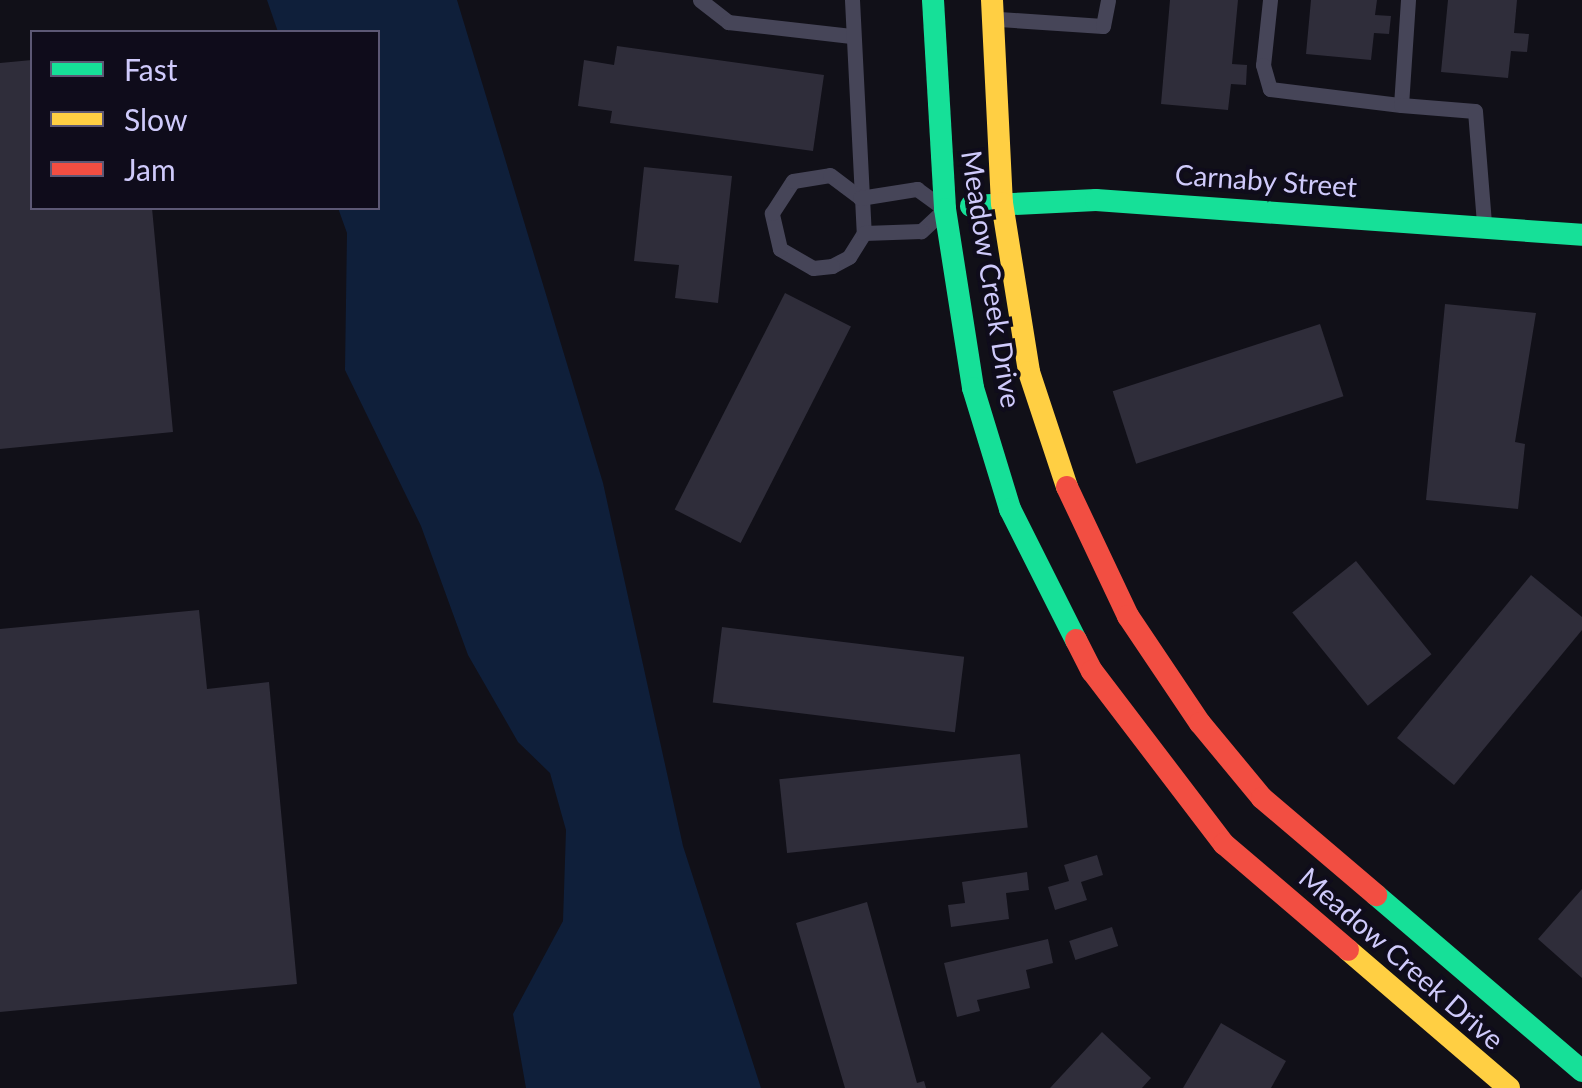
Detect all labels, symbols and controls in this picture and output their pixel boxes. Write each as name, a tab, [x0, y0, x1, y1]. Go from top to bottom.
legend	[30, 30, 380, 210]
text: Fast	[124, 51, 178, 87]
text: Slow	[124, 101, 187, 137]
street label: Meadow Creek Drive	[955, 148, 1029, 410]
text: Jam	[124, 151, 176, 187]
street label: Carnaby Street	[1174, 157, 1358, 203]
street label: Meadow Creek Drive	[1293, 860, 1511, 1056]

